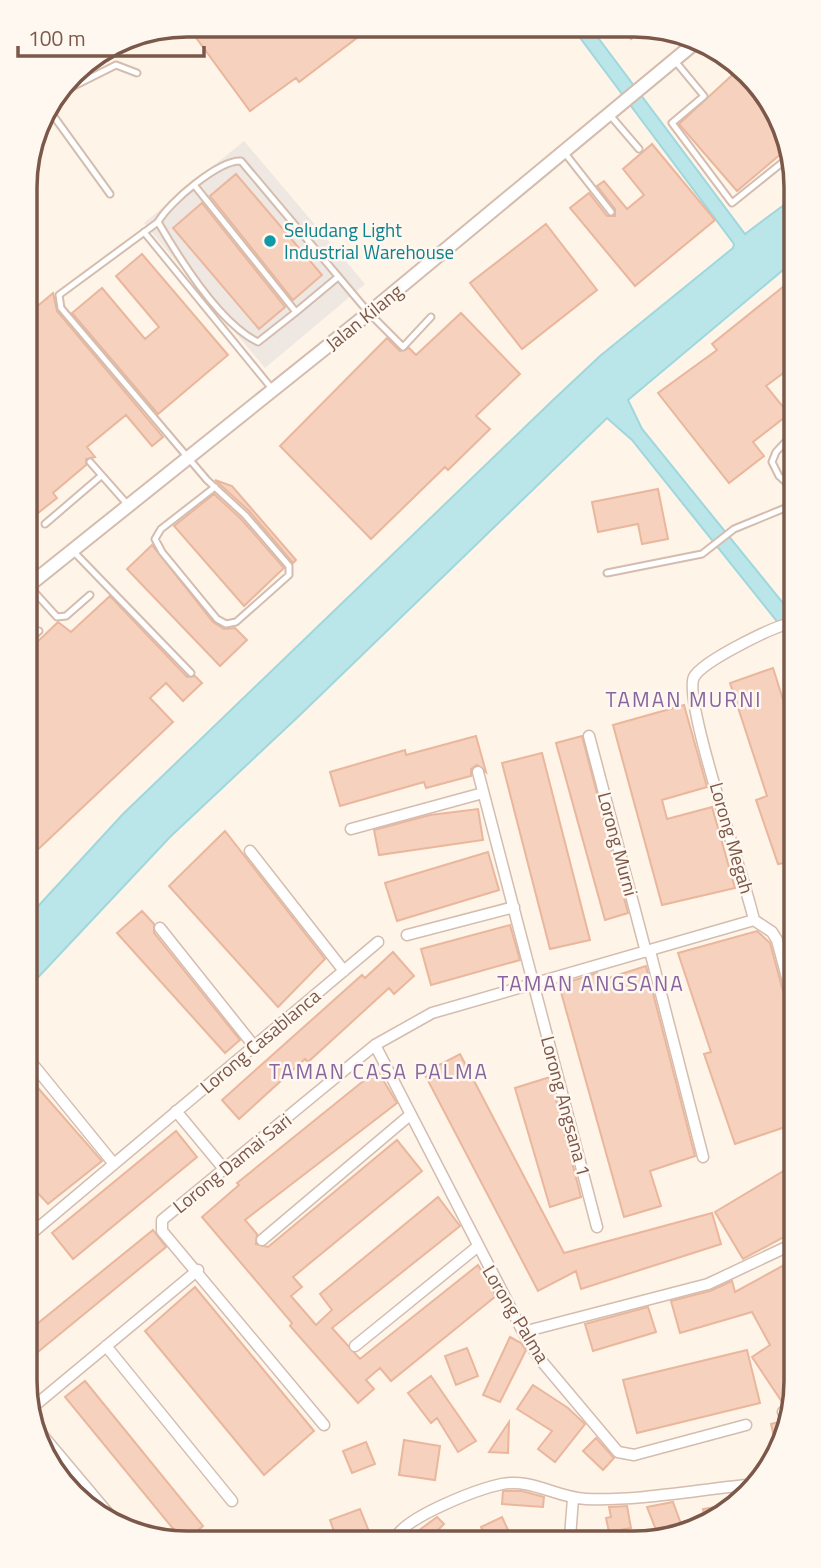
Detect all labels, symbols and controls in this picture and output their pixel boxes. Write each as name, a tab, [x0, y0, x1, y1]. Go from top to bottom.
scale bar	[18, 14, 203, 58]
text: 100 m	[28, 22, 85, 54]
place label: Seludang Light Industrial Warehouse	[284, 215, 454, 266]
marker: Seludang Light Industrial Warehouse	[262, 233, 278, 249]
street label: Jalan Kilang	[319, 276, 409, 357]
district label: TAMAN MURNI	[605, 683, 763, 715]
street label: Lorong Megah	[703, 779, 762, 897]
street label: Lorong Murni	[591, 789, 646, 899]
district label: TAMAN ANGSANA	[497, 967, 685, 999]
street label: Lorong Casablanca	[193, 981, 327, 1100]
street label: Lorong Angsana 1	[534, 1033, 599, 1179]
district label: TAMAN CASA PALMA	[269, 1055, 489, 1087]
street label: Lorong Damai Sari	[166, 1106, 297, 1220]
street label: Lorong Palma	[476, 1259, 557, 1369]

